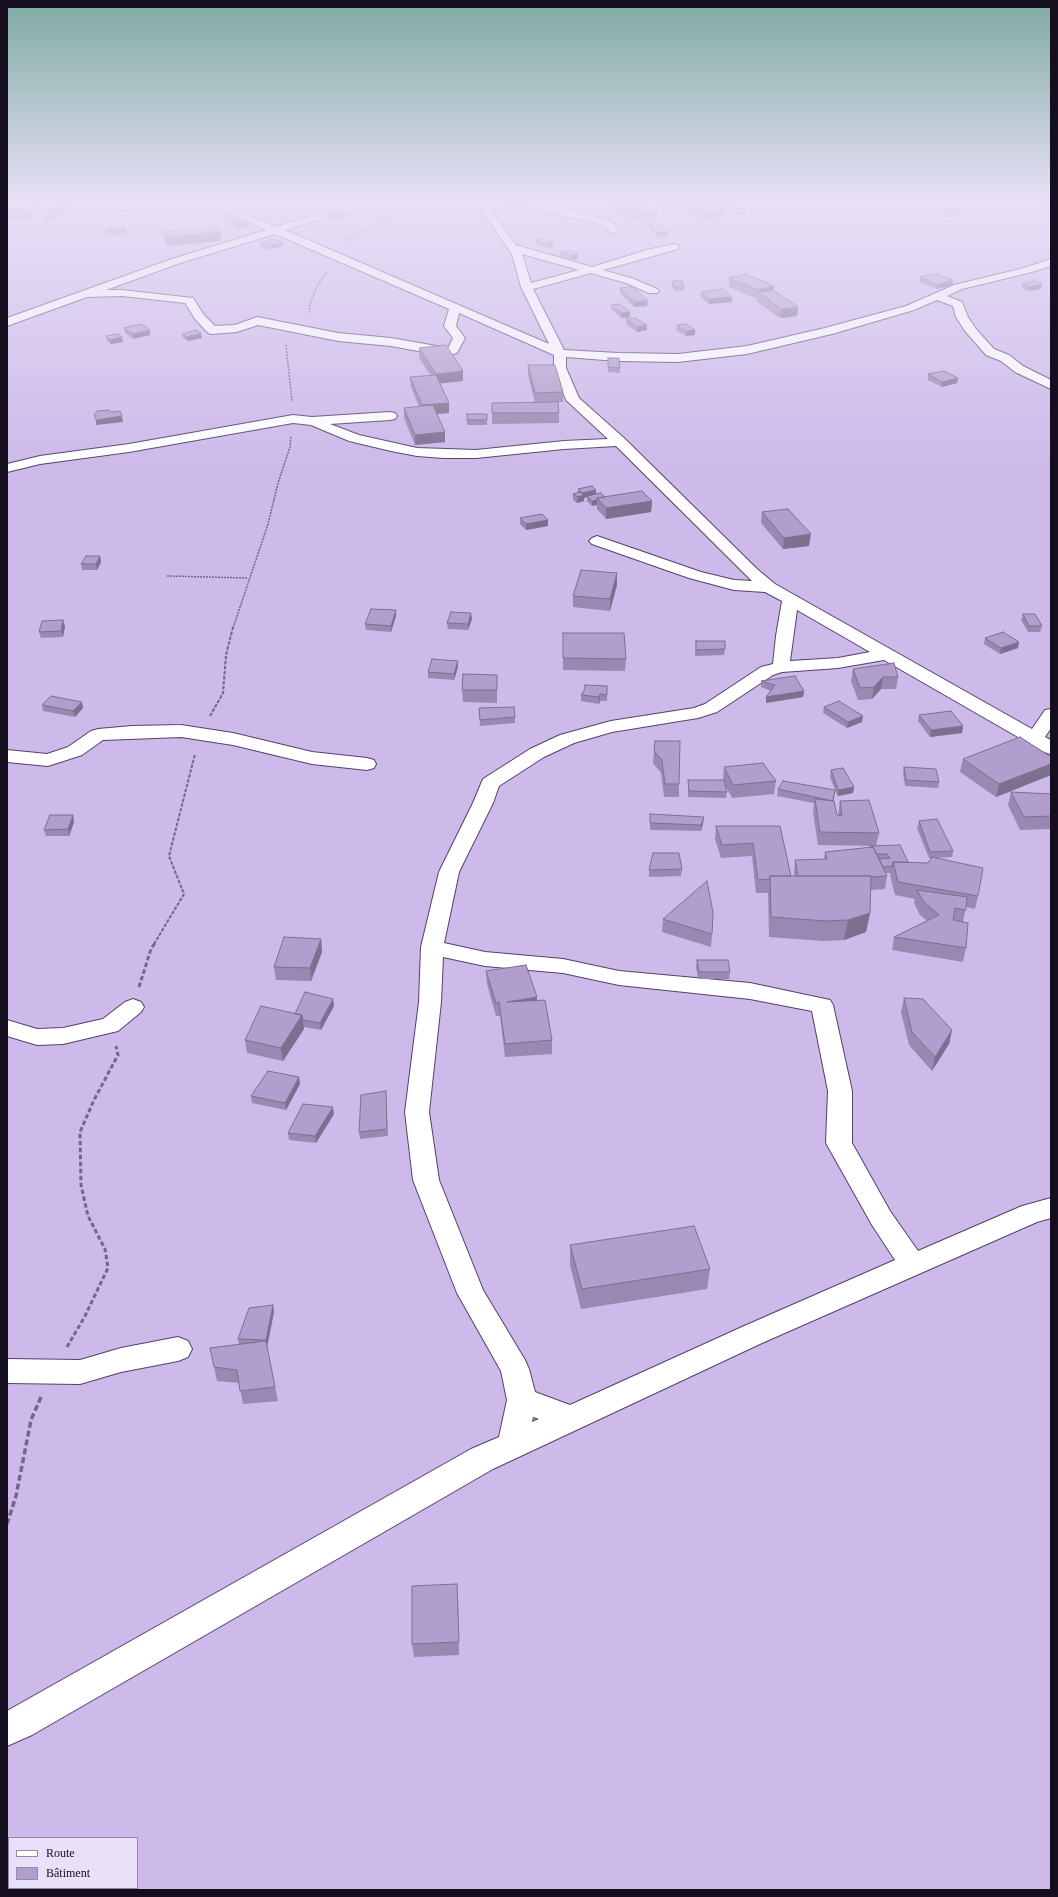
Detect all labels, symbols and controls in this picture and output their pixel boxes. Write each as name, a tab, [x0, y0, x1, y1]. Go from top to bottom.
legend	[8, 1837, 138, 1889]
text: Route	[46, 1846, 75, 1860]
text: Bâtiment	[46, 1866, 90, 1880]

